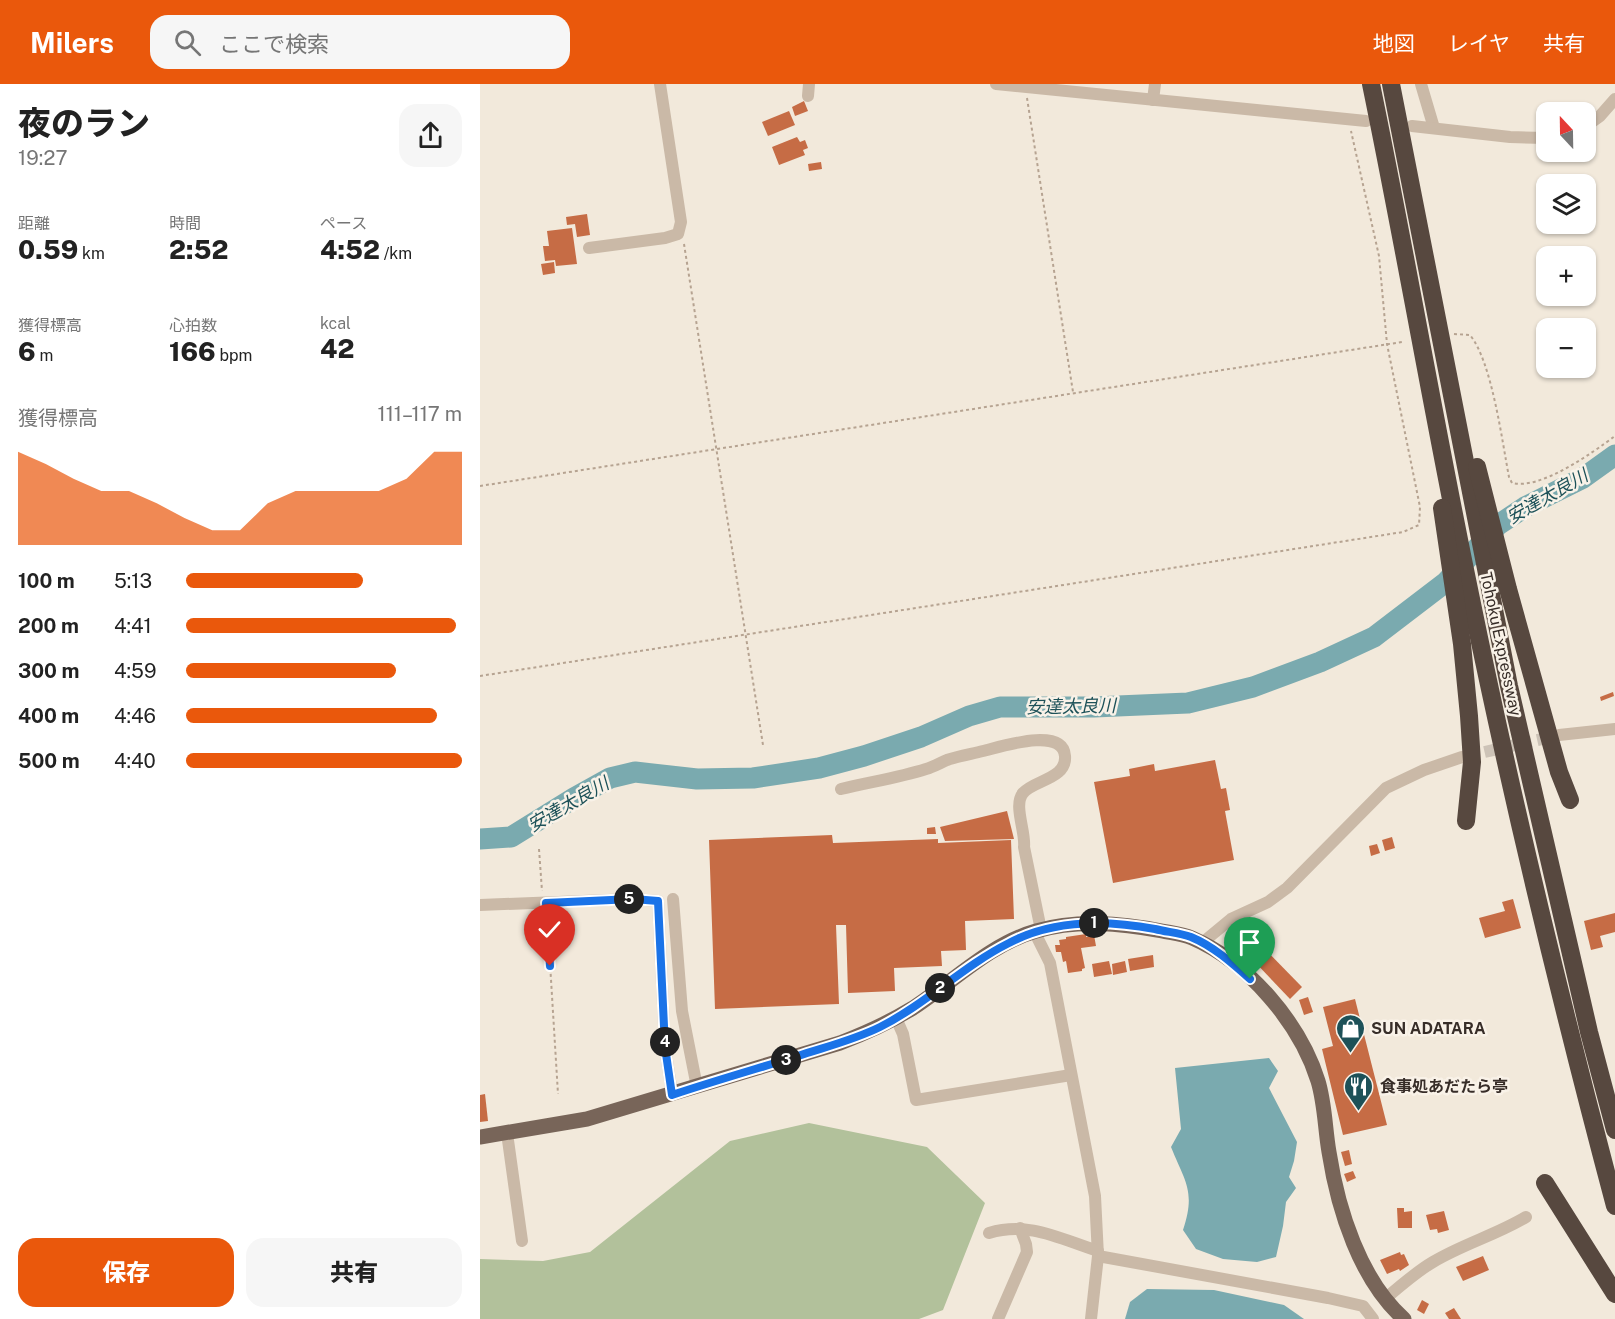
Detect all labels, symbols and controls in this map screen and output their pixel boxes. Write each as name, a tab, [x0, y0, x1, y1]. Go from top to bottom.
search box	[150, 15, 570, 69]
text: Milers	[30, 26, 114, 59]
icon: search	[171, 26, 204, 59]
text: ここで検索	[219, 31, 329, 57]
text: 地図	[1373, 31, 1415, 56]
text: レイヤ	[1448, 31, 1510, 56]
text: 共有	[1543, 31, 1585, 56]
north arrow	[1536, 102, 1596, 162]
map controls	[1536, 102, 1596, 378]
text: 夜のラン	[18, 104, 150, 142]
button: share	[399, 104, 462, 167]
text: 19:27	[18, 146, 67, 170]
button: layers	[1536, 174, 1596, 234]
text: 距離	[18, 214, 50, 233]
text: 時間	[169, 214, 201, 233]
text: ペース	[320, 214, 367, 233]
text: 0.59	[18, 234, 78, 265]
text: 2:52	[169, 234, 228, 265]
text: 4:52	[320, 234, 380, 265]
text: km	[78, 244, 105, 263]
text: /km	[380, 244, 412, 263]
button: +	[1536, 246, 1596, 306]
text: kcal	[320, 314, 351, 333]
text: 獲得標高	[18, 316, 82, 335]
text: 心拍数	[169, 316, 217, 335]
button: −	[1536, 318, 1596, 378]
text: 42	[320, 333, 354, 364]
text: 6	[18, 336, 36, 367]
text: 166	[169, 336, 216, 367]
text: m	[36, 346, 53, 365]
text: bpm	[216, 346, 252, 365]
text: 111–117 m	[378, 402, 462, 426]
text: 獲得標高	[18, 406, 98, 430]
water label: 安達太良川	[1503, 463, 1593, 528]
text: 100 m	[18, 569, 75, 593]
text: 5:13	[114, 569, 152, 593]
street label: Tohoku Expressway	[1476, 570, 1526, 718]
text: 200 m	[18, 614, 79, 638]
text: 4:41	[114, 614, 152, 638]
text: 300 m	[18, 659, 79, 683]
text: 4:59	[114, 659, 156, 683]
water label: 安達太良川	[1026, 695, 1118, 717]
text: 400 m	[18, 704, 79, 728]
text: 4:46	[114, 704, 156, 728]
text: 500 m	[18, 749, 80, 773]
text: 4:40	[114, 749, 156, 773]
water label: 安達太良川	[524, 771, 614, 836]
pin: 5	[614, 884, 644, 914]
text: 5	[624, 889, 634, 908]
pin	[524, 904, 575, 966]
pin: 1	[1079, 908, 1109, 938]
icon: check	[533, 913, 566, 946]
text: 1	[1091, 913, 1097, 932]
pin	[1224, 917, 1275, 979]
icon: arrive	[1233, 926, 1266, 959]
pin: 2	[925, 973, 955, 1003]
text: 2	[935, 978, 945, 997]
shop icon: SUN ADATARA	[1334, 1012, 1366, 1054]
place label: SUN ADATARA	[1371, 1019, 1486, 1038]
pin: 4	[650, 1027, 680, 1057]
text: 4	[660, 1032, 670, 1051]
pin: 3	[771, 1045, 801, 1075]
text: 3	[781, 1050, 791, 1069]
restaurant icon: 食事処あだたら亭	[1343, 1070, 1375, 1112]
place label: 食事処あだたら亭	[1380, 1077, 1508, 1096]
button: 保存	[18, 1238, 234, 1307]
button: 共有	[246, 1238, 462, 1307]

